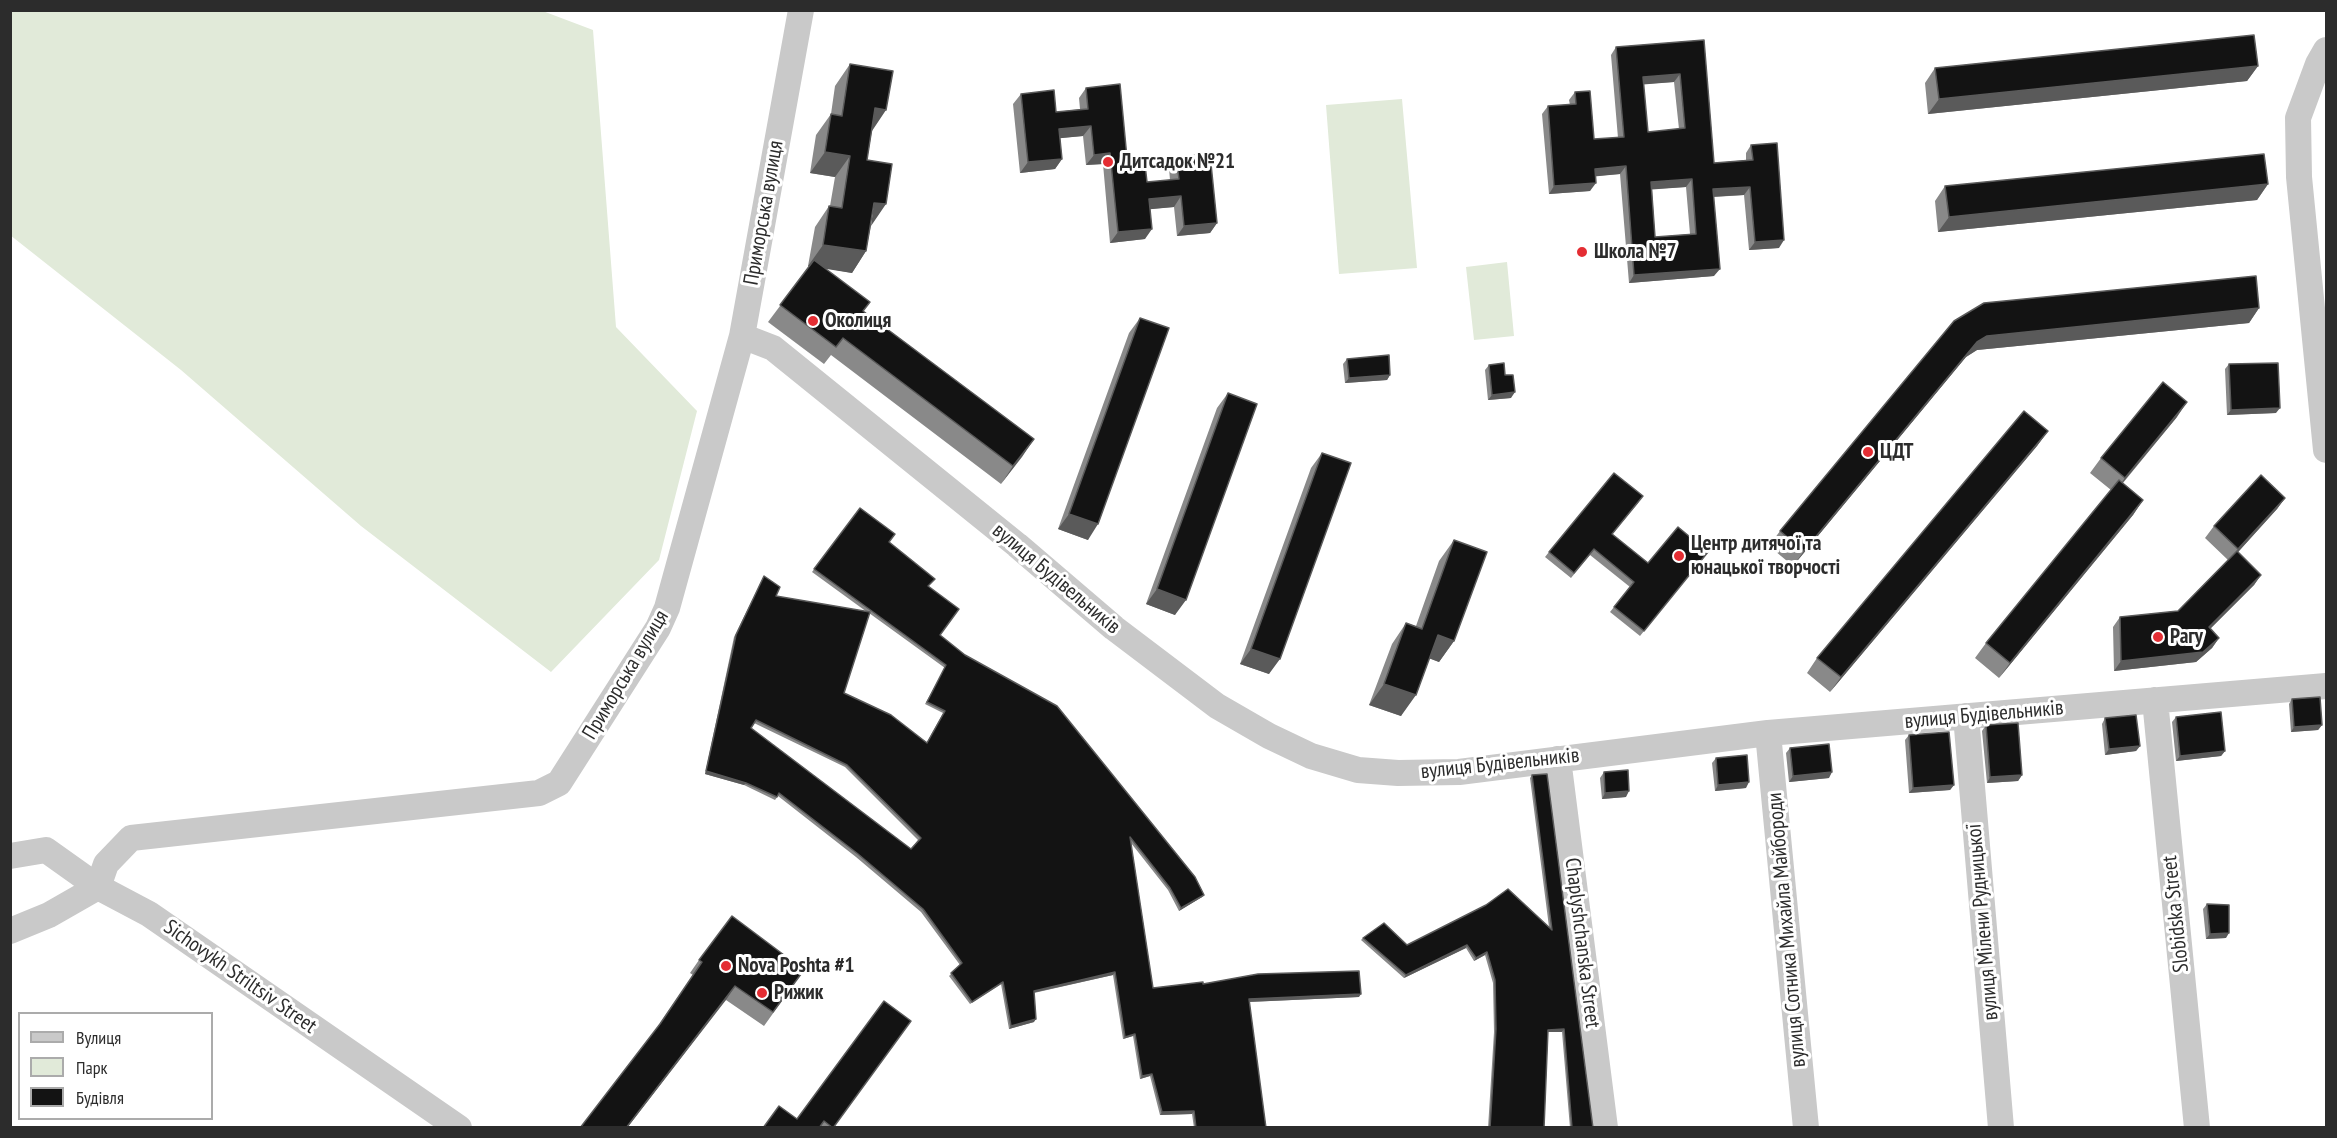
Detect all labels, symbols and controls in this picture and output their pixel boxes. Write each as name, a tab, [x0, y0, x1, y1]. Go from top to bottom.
street label: Приморська вулиця	[739, 139, 789, 287]
place label: Дитсадок №21	[1120, 149, 1235, 175]
marker: Дитсадок №21	[1101, 155, 1115, 169]
place label: Школа №7	[1594, 239, 1677, 265]
marker: Школа №7	[1575, 245, 1589, 259]
place label: Околиця	[825, 308, 891, 334]
marker: Околиця	[806, 314, 820, 328]
place label: ЦДТ	[1880, 439, 1914, 465]
marker: ЦДТ	[1861, 445, 1875, 459]
street label: вулиця Будівельників	[987, 518, 1125, 640]
place label: Центр дитячої та юнацької творчості	[1691, 531, 1840, 581]
marker: Центр дитячої та юнацької творчості	[1672, 549, 1686, 563]
street label: Приморська вулиця	[578, 606, 674, 744]
place label: Рагу	[2170, 624, 2203, 650]
marker: Рагу	[2151, 630, 2165, 644]
street label: вулиця Будівельників	[1904, 696, 2064, 734]
street label: вулиця Будівельників	[1420, 743, 1580, 785]
street label: вулиця Сотника Михайла Майбороди	[1762, 792, 1812, 1068]
street label: вулиця Мілени Рудницької	[1962, 823, 2004, 1021]
street label: Slobidska Street	[2157, 854, 2195, 974]
street label: Chaplyshchanska Street	[1559, 856, 1605, 1030]
street label: Sichovykh Striltsiv Street	[159, 915, 321, 1039]
place label: Nova Poshta #1	[738, 953, 855, 979]
marker: Nova Poshta #1	[719, 959, 733, 973]
place label: Рижик	[774, 980, 823, 1006]
marker: Рижик	[755, 986, 769, 1000]
legend	[18, 1012, 213, 1120]
text: Вулиця	[76, 1026, 121, 1049]
text: Парк	[76, 1056, 107, 1079]
text: Будівля	[76, 1086, 124, 1109]

